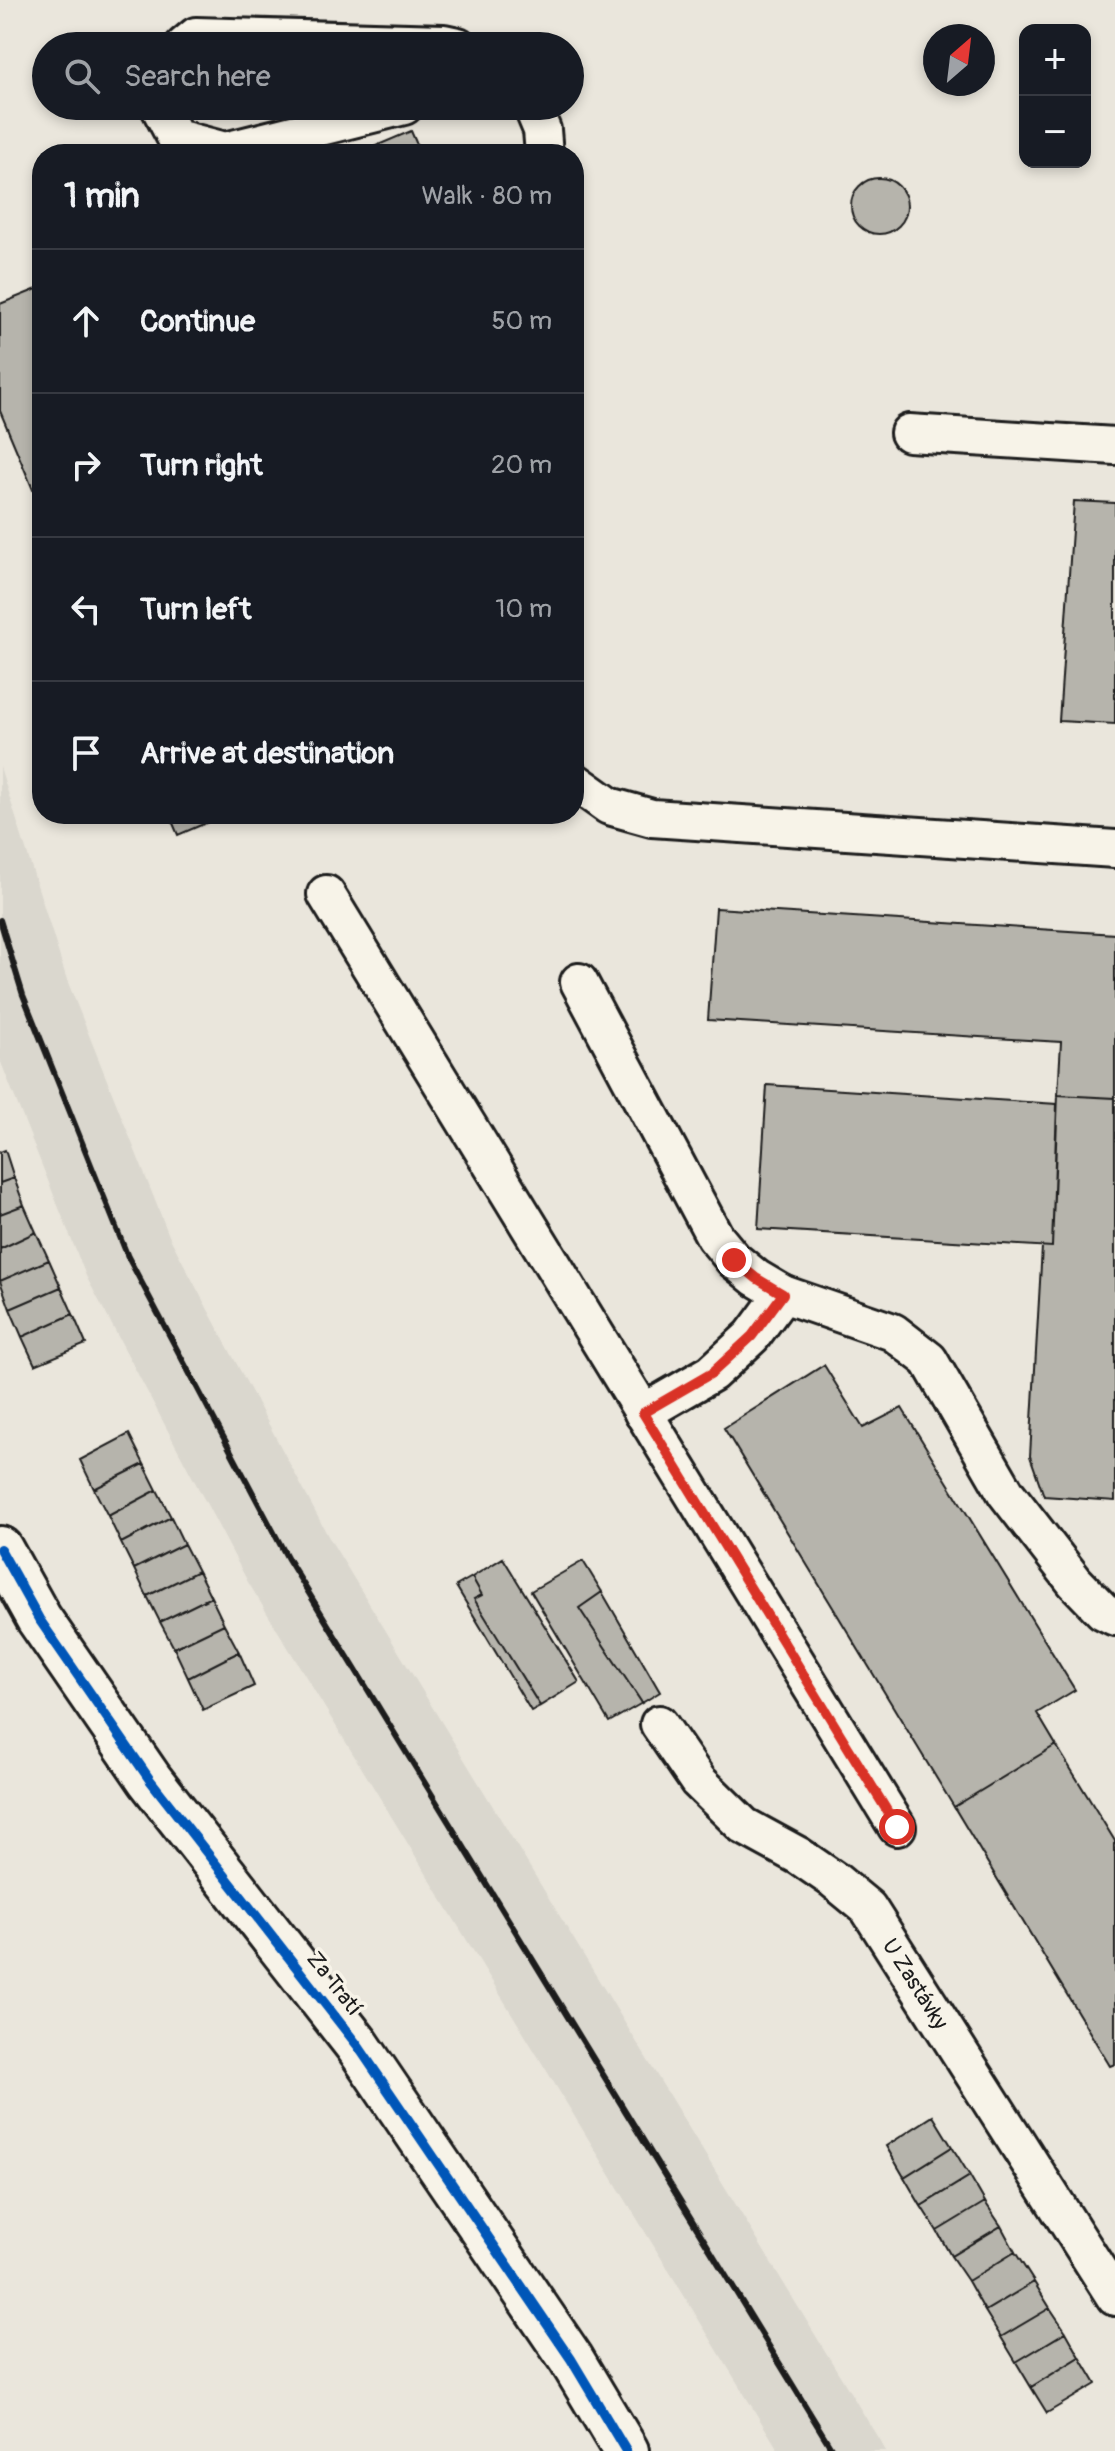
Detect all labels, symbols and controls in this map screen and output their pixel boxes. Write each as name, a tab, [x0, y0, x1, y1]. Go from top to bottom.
north arrow	[923, 24, 995, 96]
map controls	[1019, 24, 1091, 168]
button: +	[1019, 24, 1091, 96]
search box	[32, 32, 584, 120]
icon: search	[60, 54, 104, 98]
text: Search here	[124, 58, 271, 95]
button: −	[1019, 96, 1091, 168]
text: 1 min	[64, 175, 140, 218]
text: Walk · 80 m	[421, 180, 552, 212]
icon: ahead	[64, 299, 108, 343]
text: Continue	[140, 303, 255, 340]
text: 50 m	[491, 305, 552, 337]
icon: right	[64, 443, 108, 487]
text: Turn right	[140, 447, 263, 484]
text: 20 m	[491, 449, 552, 481]
icon: left	[64, 587, 108, 631]
text: Turn left	[140, 591, 251, 628]
text: 10 m	[495, 593, 552, 625]
icon: arrive	[64, 731, 108, 775]
text: Arrive at destination	[140, 735, 394, 772]
route end	[716, 1242, 752, 1278]
route start	[879, 1809, 915, 1845]
street label: U Zastávky	[876, 1933, 954, 2035]
street label: Za Tratí	[300, 1946, 368, 2021]

